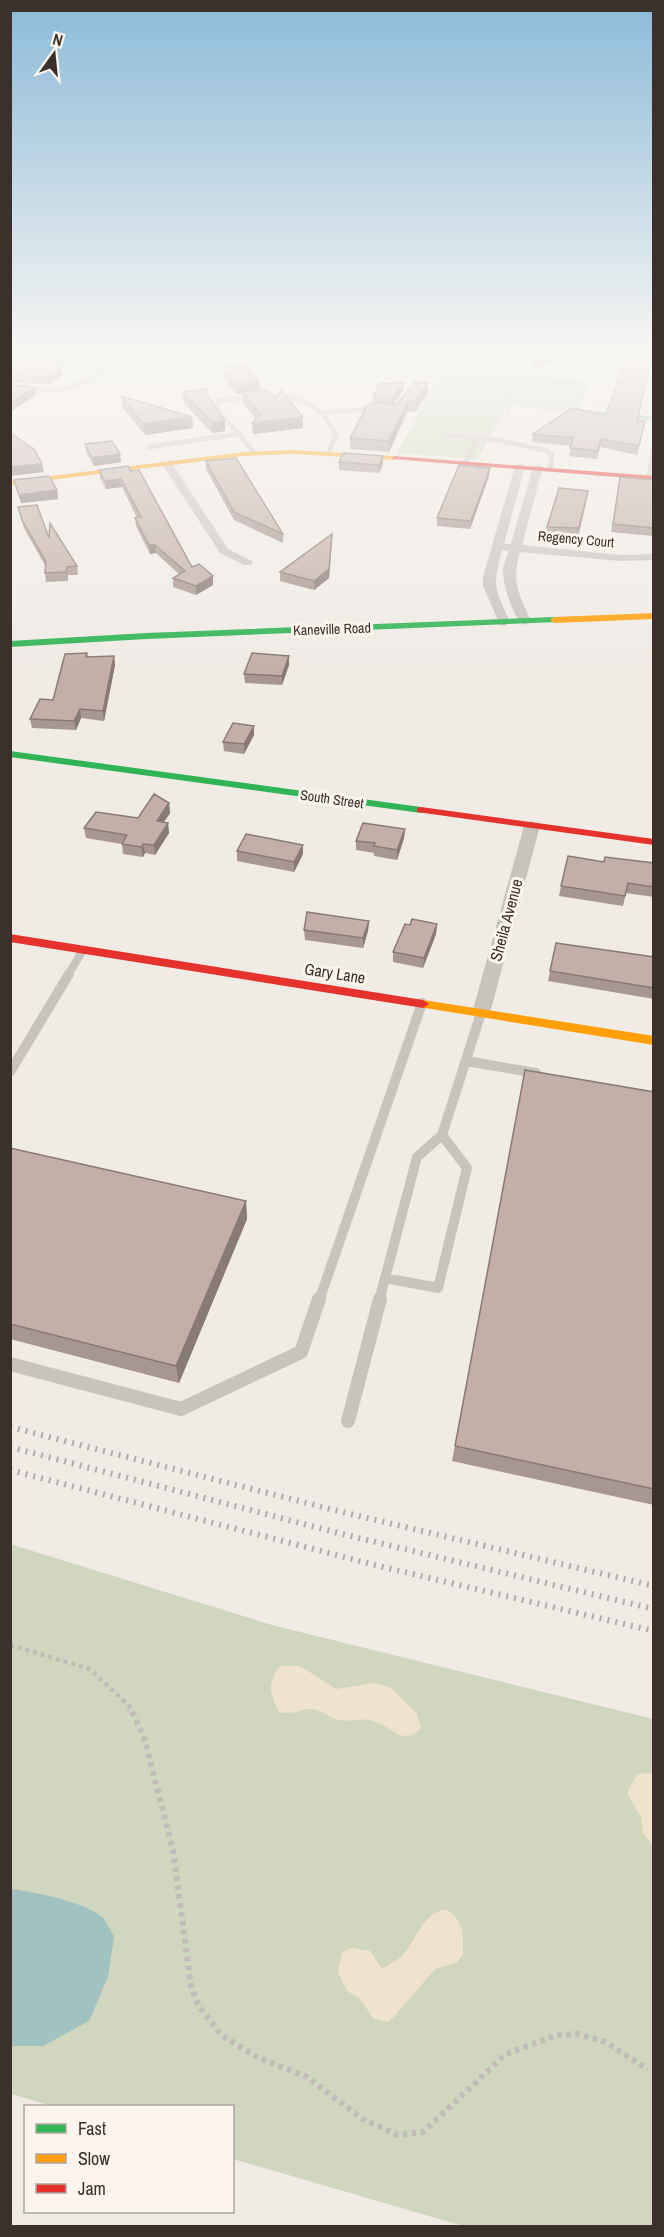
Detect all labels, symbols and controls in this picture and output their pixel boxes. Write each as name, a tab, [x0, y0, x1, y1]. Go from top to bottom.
north arrow	[24, 24, 84, 84]
text: N	[50, 28, 65, 51]
street label: Regency Court	[537, 527, 615, 551]
street label: Kaneville Road	[293, 619, 371, 639]
street label: South Street	[299, 786, 365, 812]
street label: Sheila Avenue	[484, 876, 528, 964]
street label: Gary Lane	[303, 957, 367, 989]
legend	[24, 2105, 234, 2213]
text: Fast	[78, 2116, 106, 2141]
text: Slow	[78, 2146, 110, 2171]
text: Jam	[78, 2176, 106, 2201]

